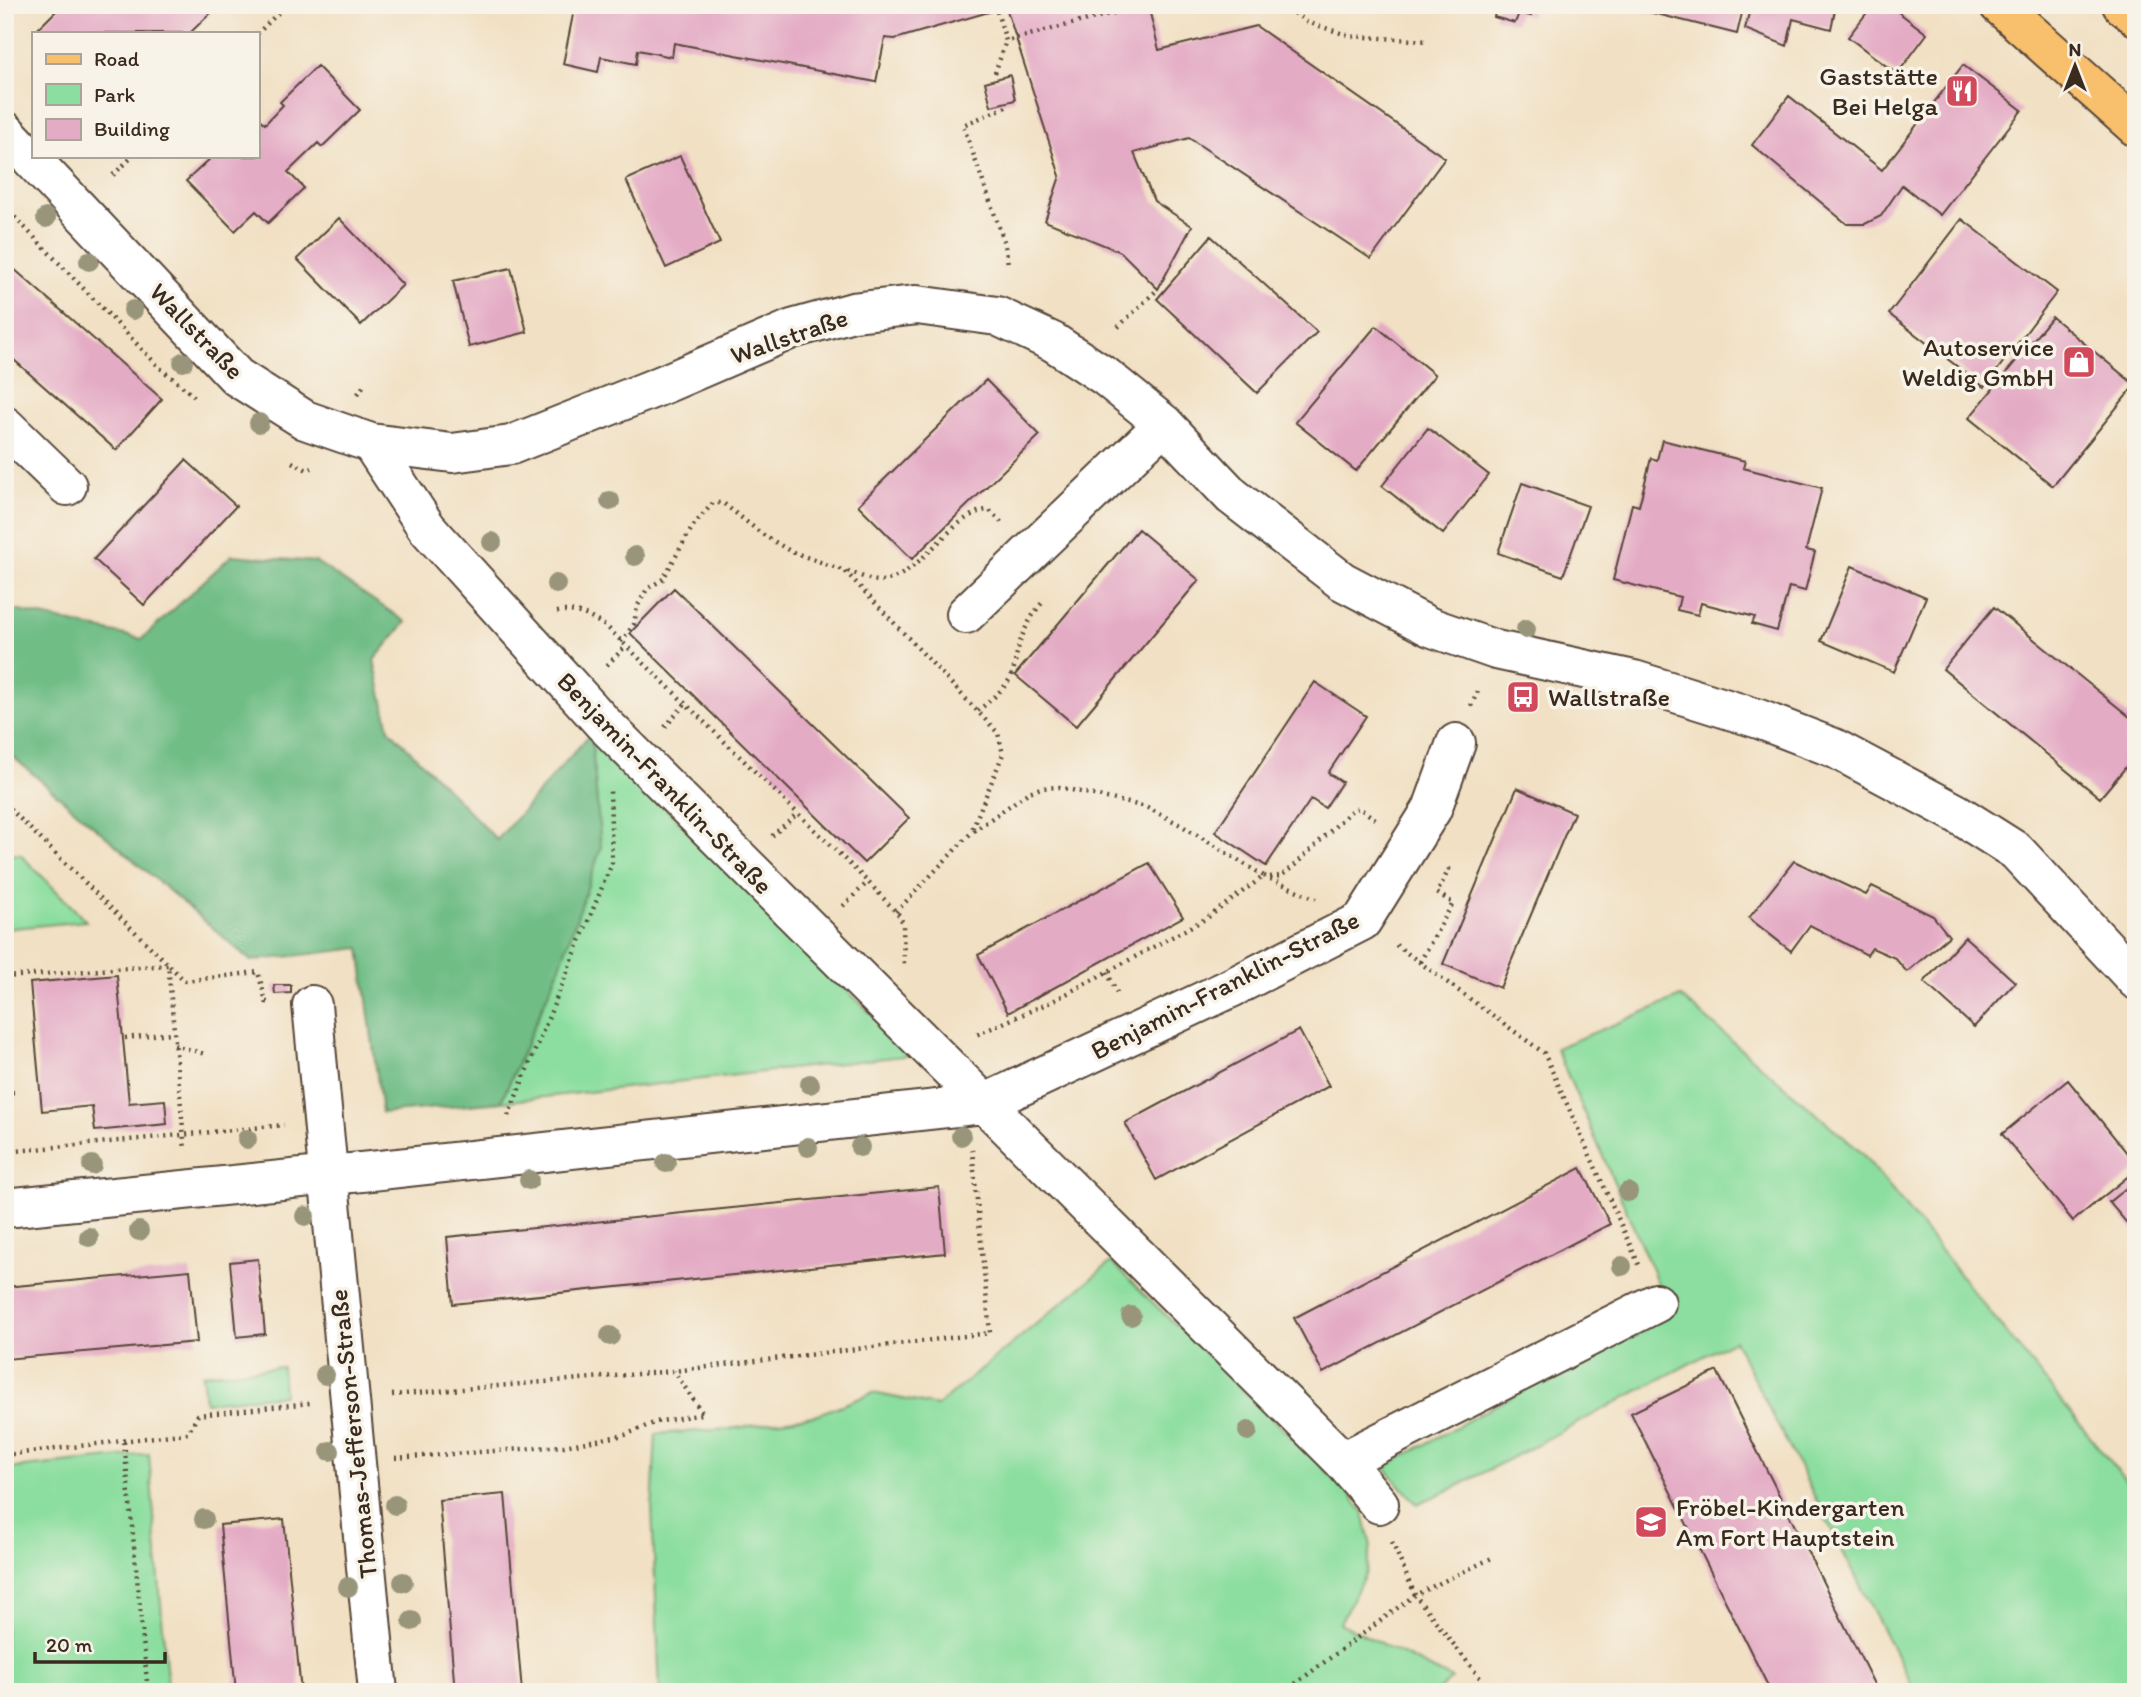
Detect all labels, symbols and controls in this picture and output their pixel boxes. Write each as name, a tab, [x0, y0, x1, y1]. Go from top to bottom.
legend	[32, 32, 259, 158]
north arrow	[2039, 32, 2110, 102]
text: N	[2069, 38, 2081, 61]
text: Road	[94, 46, 140, 71]
place label: Gaststätte Bei Helga	[1819, 60, 1938, 122]
restaurant icon: Gaststätte Bei Helga	[1943, 72, 1981, 110]
text: Park	[94, 82, 136, 107]
text: Building	[94, 116, 170, 141]
street label: Wallstraße	[143, 276, 251, 386]
street label: Wallstraße	[726, 301, 852, 371]
place label: Autoservice Weldig GmbH	[1902, 331, 2054, 393]
shop icon: Autoservice Weldig GmbH	[2060, 343, 2098, 381]
street label: Benjamin-Franklin-Straße	[550, 665, 780, 901]
bus stop icon: Wallstraße	[1504, 678, 1542, 716]
place label: Wallstraße	[1548, 681, 1670, 713]
street label: Benjamin-Franklin-Straße	[1086, 903, 1364, 1067]
street label: Thomas-Jefferson-Straße	[322, 1288, 384, 1580]
place label: Fröbel-Kindergarten Am Fort Hauptstein	[1676, 1491, 1905, 1553]
school or university icon: Fröbel-Kindergarten Am Fort Hauptstein	[1632, 1503, 1670, 1541]
scale bar	[35, 1620, 164, 1664]
text: 20 m	[46, 1632, 93, 1657]

